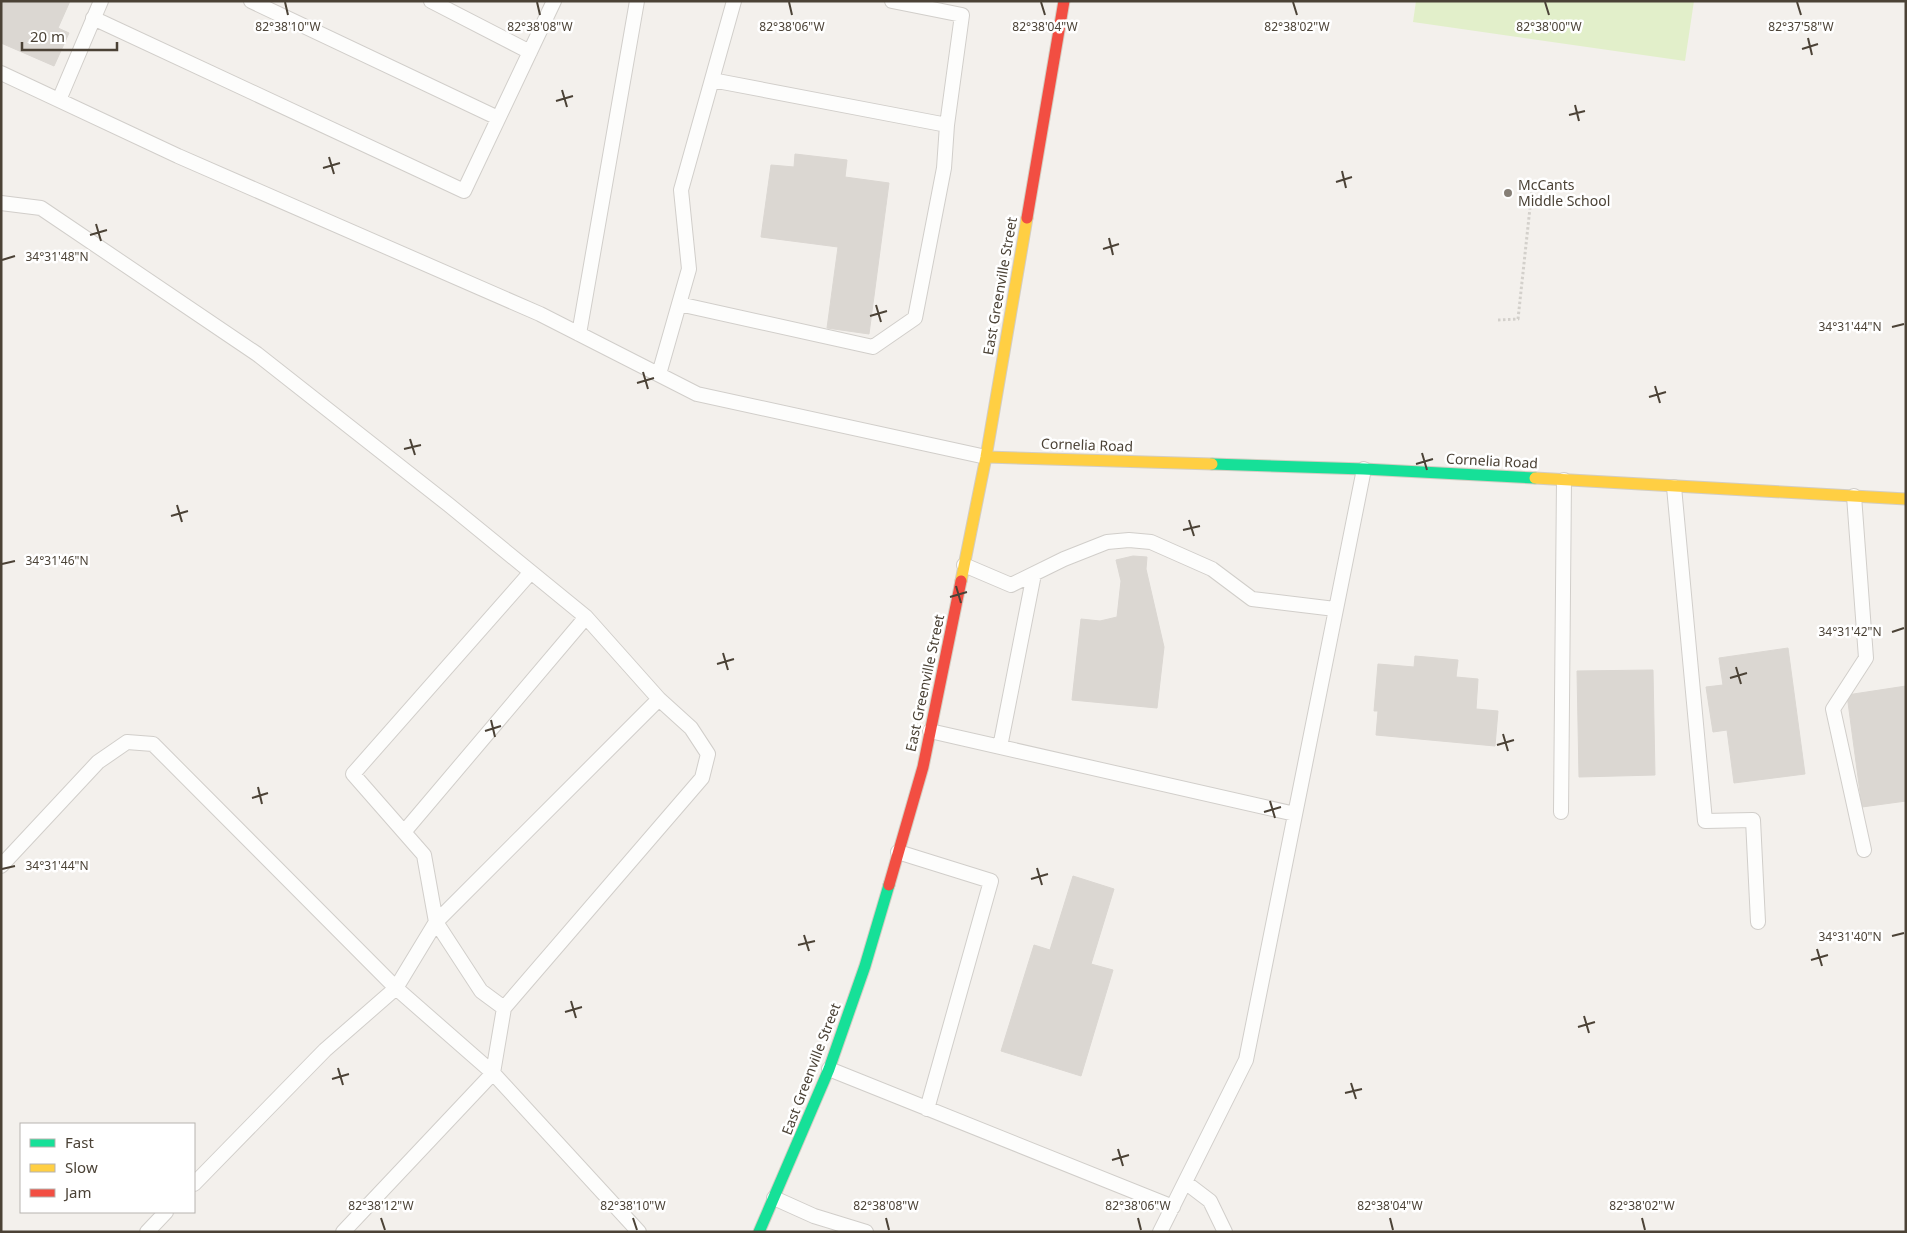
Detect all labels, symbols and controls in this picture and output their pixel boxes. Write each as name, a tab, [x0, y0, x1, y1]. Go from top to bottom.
text: 82°38'10"W	[255, 18, 321, 35]
text: 82°38'08"W	[507, 18, 573, 35]
text: 82°38'06"W	[759, 18, 825, 35]
text: 82°38'04"W	[1012, 18, 1078, 35]
text: 82°38'02"W	[1264, 18, 1330, 35]
text: 82°38'00"W	[1516, 18, 1582, 35]
text: 82°37'58"W	[1768, 18, 1834, 35]
scale bar	[22, 20, 118, 52]
text: 20 m	[30, 26, 65, 46]
place label: McCants Middle School	[1518, 175, 1610, 210]
marker: McCants Middle School	[1502, 187, 1514, 199]
street label: East Greenville Street	[978, 215, 1021, 356]
text: 34°31'48"N	[25, 248, 89, 265]
text: 34°31'44"N	[1818, 318, 1882, 335]
street label: Cornelia Road	[1041, 433, 1133, 456]
street label: Cornelia Road	[1446, 449, 1538, 472]
text: 34°31'46"N	[25, 552, 89, 569]
street label: East Greenville Street	[901, 613, 948, 753]
text: 34°31'42"N	[1818, 623, 1882, 640]
text: 34°31'44"N	[25, 857, 89, 874]
text: 34°31'40"N	[1818, 928, 1882, 945]
street label: East Greenville Street	[777, 1000, 844, 1137]
legend	[20, 1123, 195, 1213]
text: Fast	[65, 1132, 94, 1152]
text: Slow	[65, 1157, 98, 1177]
text: Jam	[63, 1182, 92, 1202]
text: 82°38'12"W	[348, 1197, 414, 1214]
text: 82°38'10"W	[600, 1197, 666, 1214]
text: 82°38'08"W	[853, 1197, 919, 1214]
text: 82°38'06"W	[1105, 1197, 1171, 1214]
text: 82°38'04"W	[1357, 1197, 1423, 1214]
text: 82°38'02"W	[1609, 1197, 1675, 1214]

